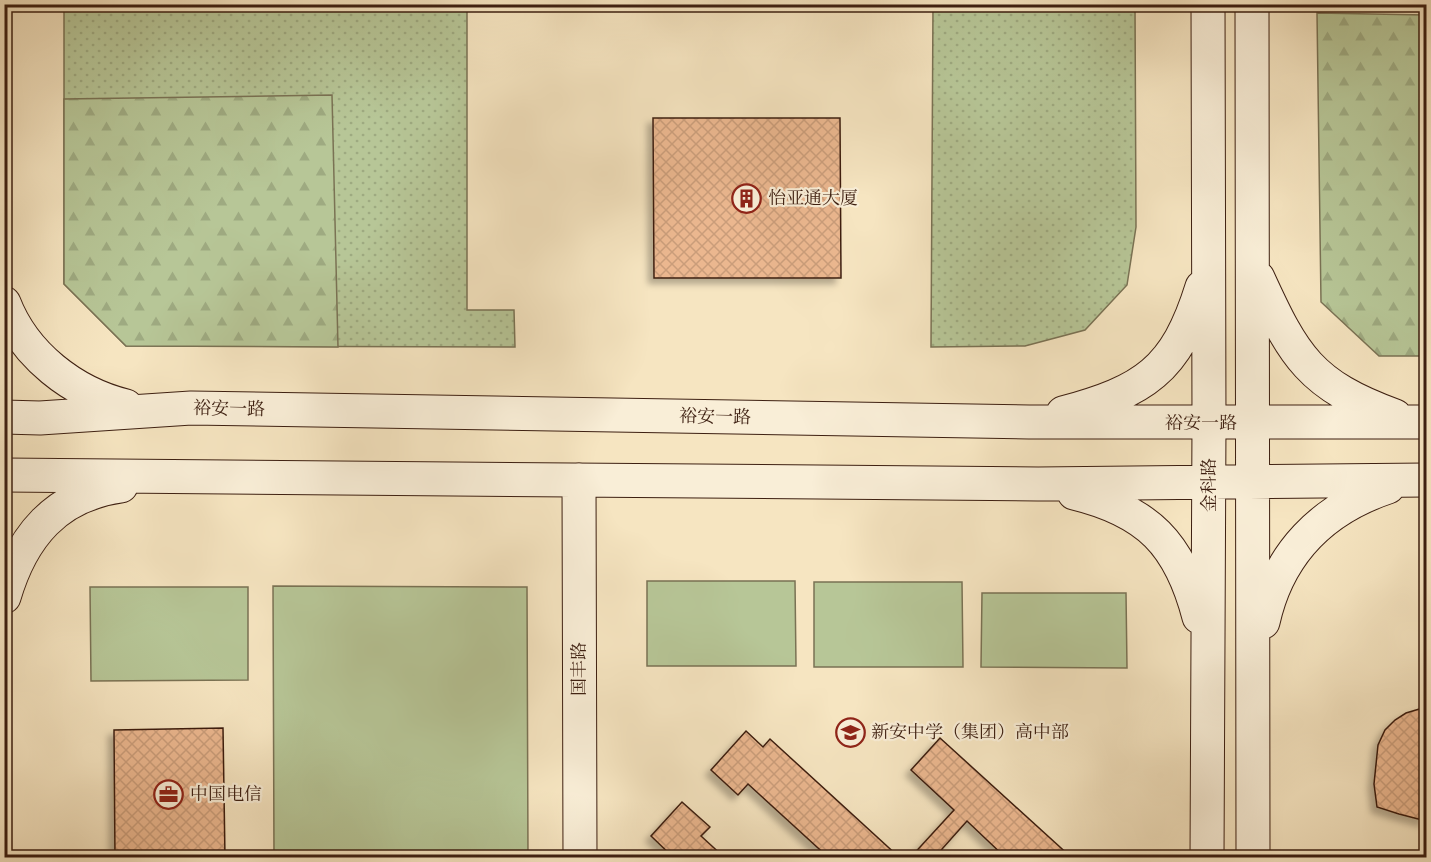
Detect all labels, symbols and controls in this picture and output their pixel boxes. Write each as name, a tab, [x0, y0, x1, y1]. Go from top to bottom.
building icon: 怡亚通大厦	[731, 182, 763, 214]
place label: 怡亚通大厦	[768, 186, 858, 211]
street label: 裕安一路	[193, 396, 265, 422]
street label: 裕安一路	[679, 404, 751, 430]
street label: 裕安一路	[1165, 411, 1237, 436]
street label: 金科路	[1197, 458, 1222, 512]
street label: 国丰路	[567, 642, 592, 696]
school or university icon: 新安中学（集团）高中部	[834, 716, 866, 748]
place label: 新安中学（集团）高中部	[871, 720, 1069, 745]
office icon: 中国电信	[153, 778, 185, 810]
place label: 中国电信	[190, 782, 262, 807]

